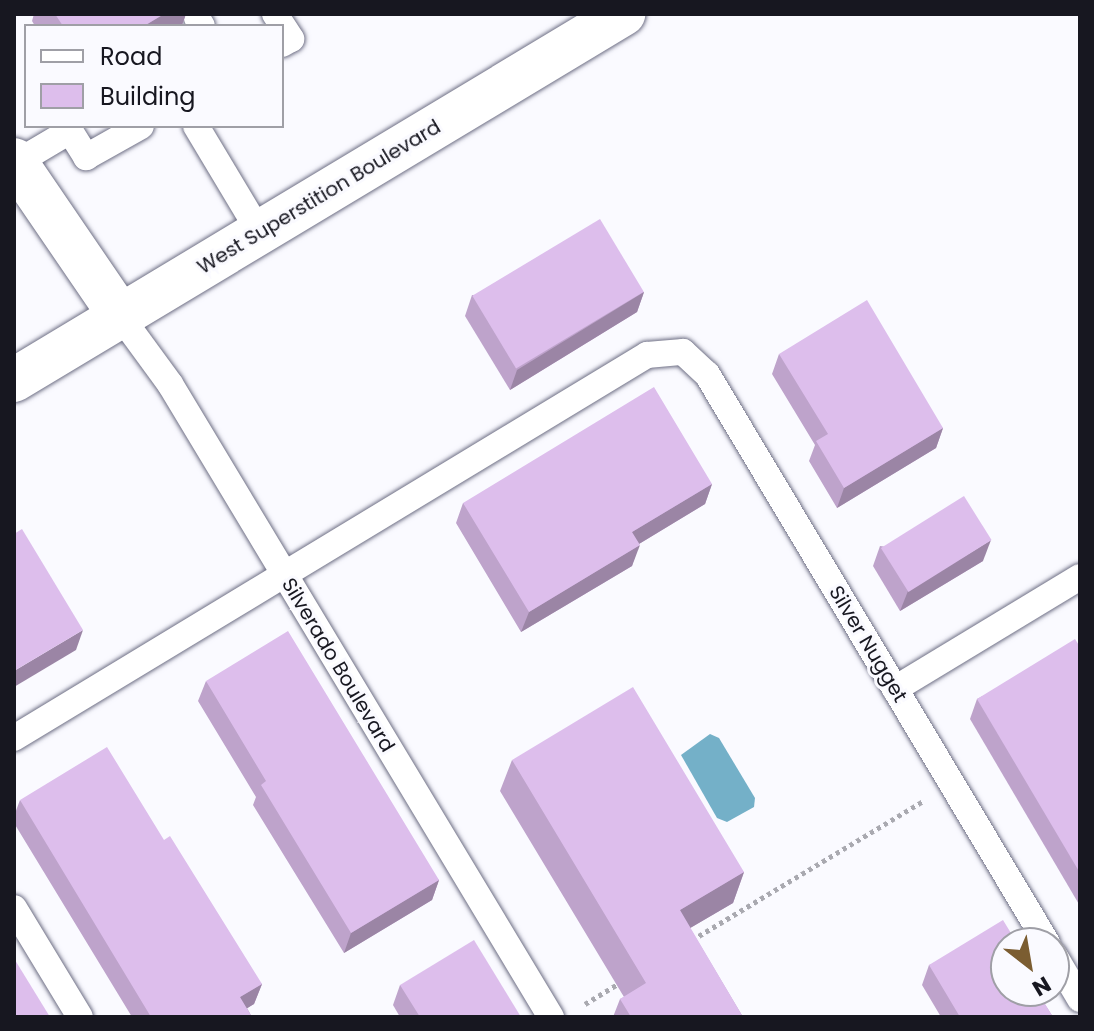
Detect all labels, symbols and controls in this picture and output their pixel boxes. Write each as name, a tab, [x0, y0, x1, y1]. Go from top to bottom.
legend	[24, 24, 284, 128]
text: Road	[100, 40, 162, 73]
text: Building	[100, 80, 196, 113]
street label: West Superstition Boulevard	[193, 115, 445, 279]
street label: Silverado Boulevard	[277, 574, 399, 756]
street label: Silver Nugget	[824, 581, 912, 707]
north arrow	[990, 927, 1070, 1007]
text: N	[1027, 969, 1057, 1004]

